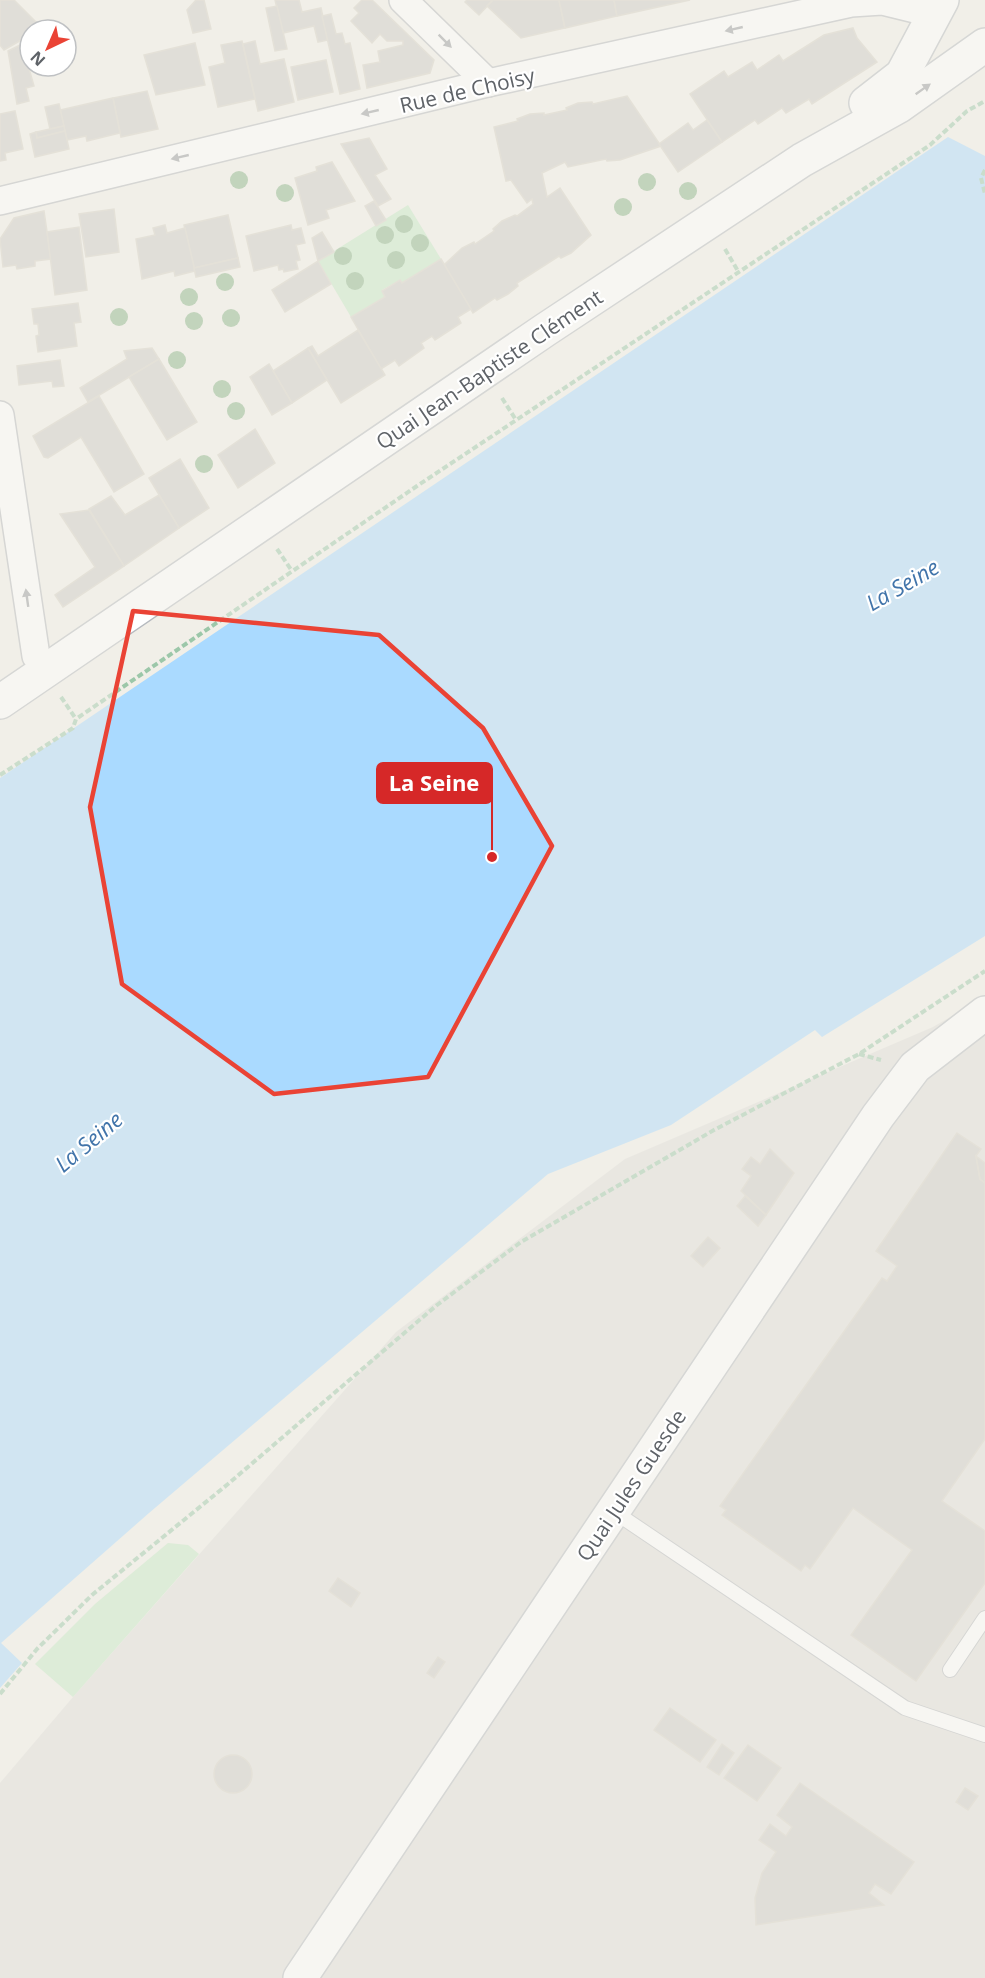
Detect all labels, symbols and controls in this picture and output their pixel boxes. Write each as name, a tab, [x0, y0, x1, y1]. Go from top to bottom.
north arrow	[18, 18, 78, 78]
one-way arrow	[724, 25, 743, 34]
one-way arrow	[437, 34, 452, 48]
text: N	[25, 46, 50, 71]
street label: Rue de Choisy	[397, 61, 538, 119]
one-way arrow	[915, 84, 931, 95]
one-way arrow	[360, 108, 379, 117]
one-way arrow	[171, 153, 189, 163]
street label: Quai Jean-Baptiste Clément	[370, 282, 608, 456]
water label: La Seine	[860, 551, 944, 617]
one-way arrow	[22, 589, 31, 608]
callout: La Seine	[377, 763, 492, 803]
text: La Seine	[389, 767, 479, 797]
water label: La Seine	[48, 1104, 128, 1178]
street label: Quai Jules Guesde	[570, 1404, 692, 1566]

